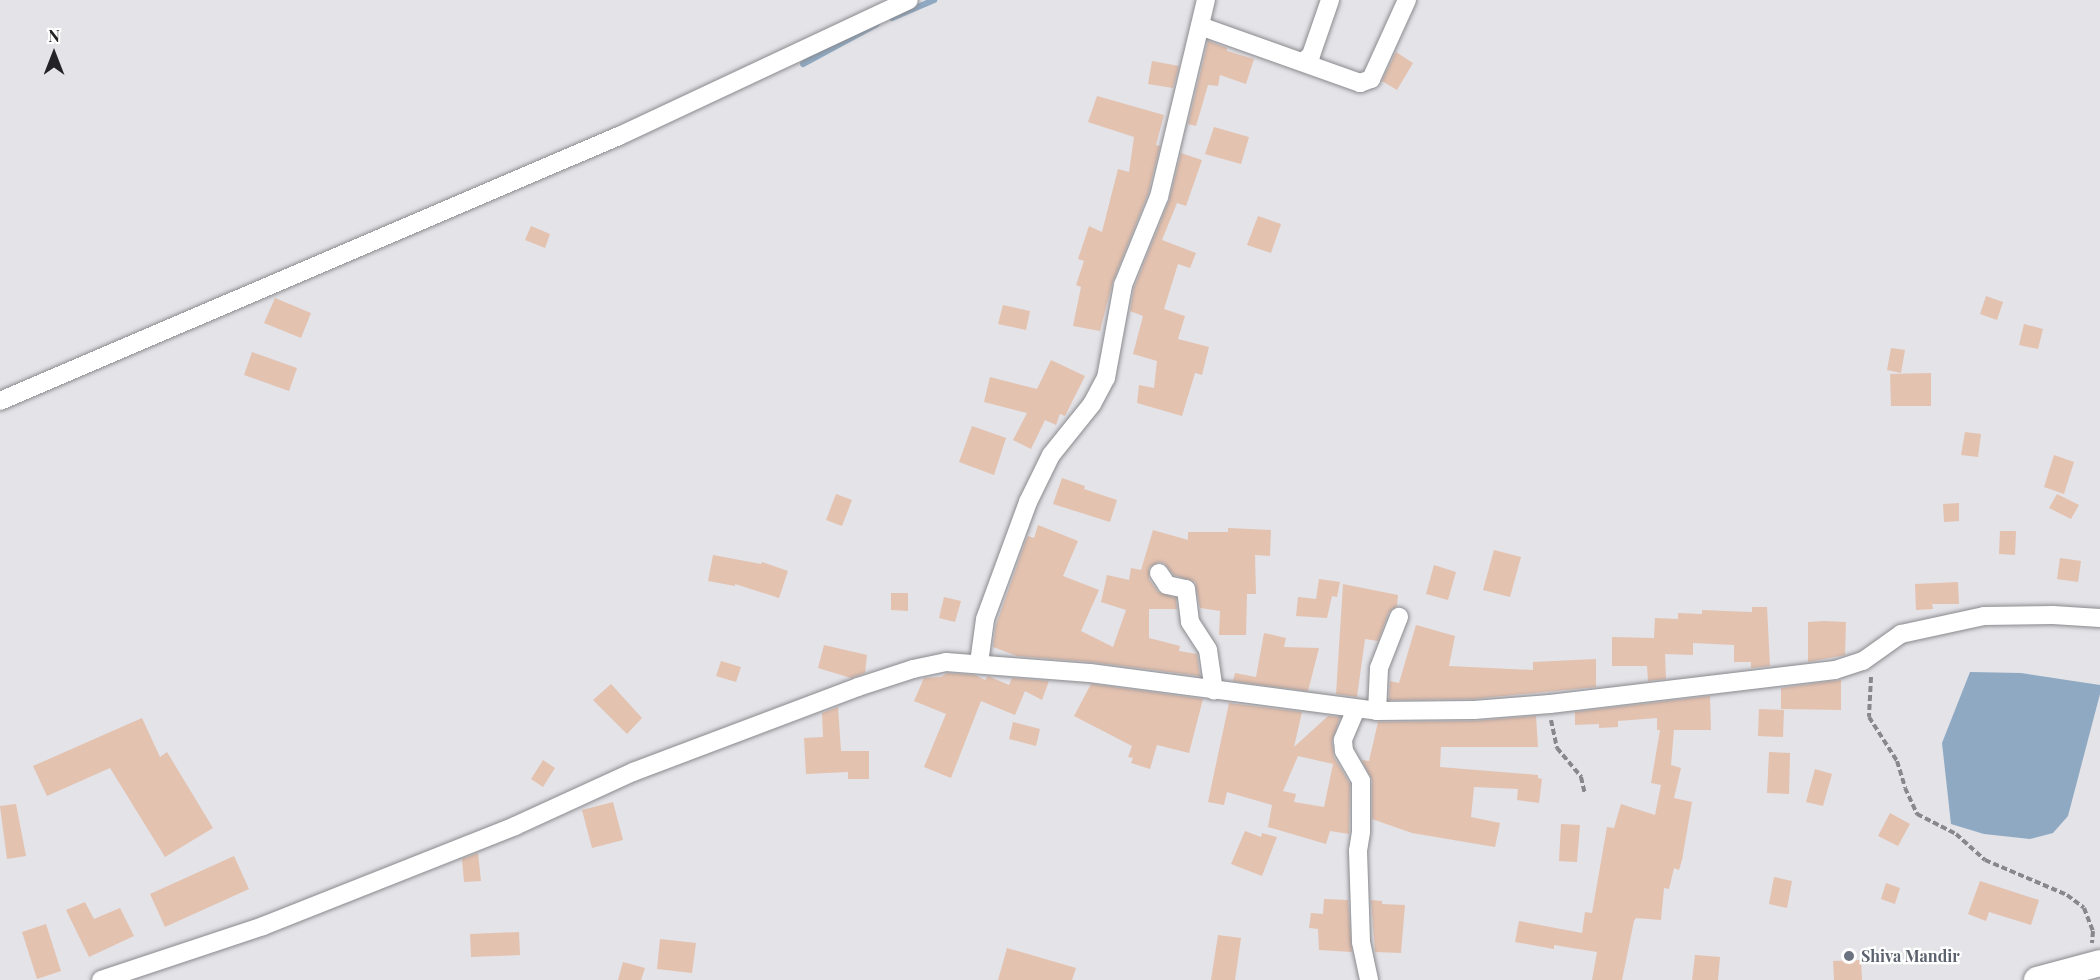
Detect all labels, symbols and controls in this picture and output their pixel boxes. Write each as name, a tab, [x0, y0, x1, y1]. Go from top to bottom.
north arrow	[24, 24, 84, 84]
text: N	[48, 25, 60, 46]
place label: Shiva Mandir	[1861, 946, 1960, 966]
marker: Shiva Mandir	[1842, 949, 1856, 963]

